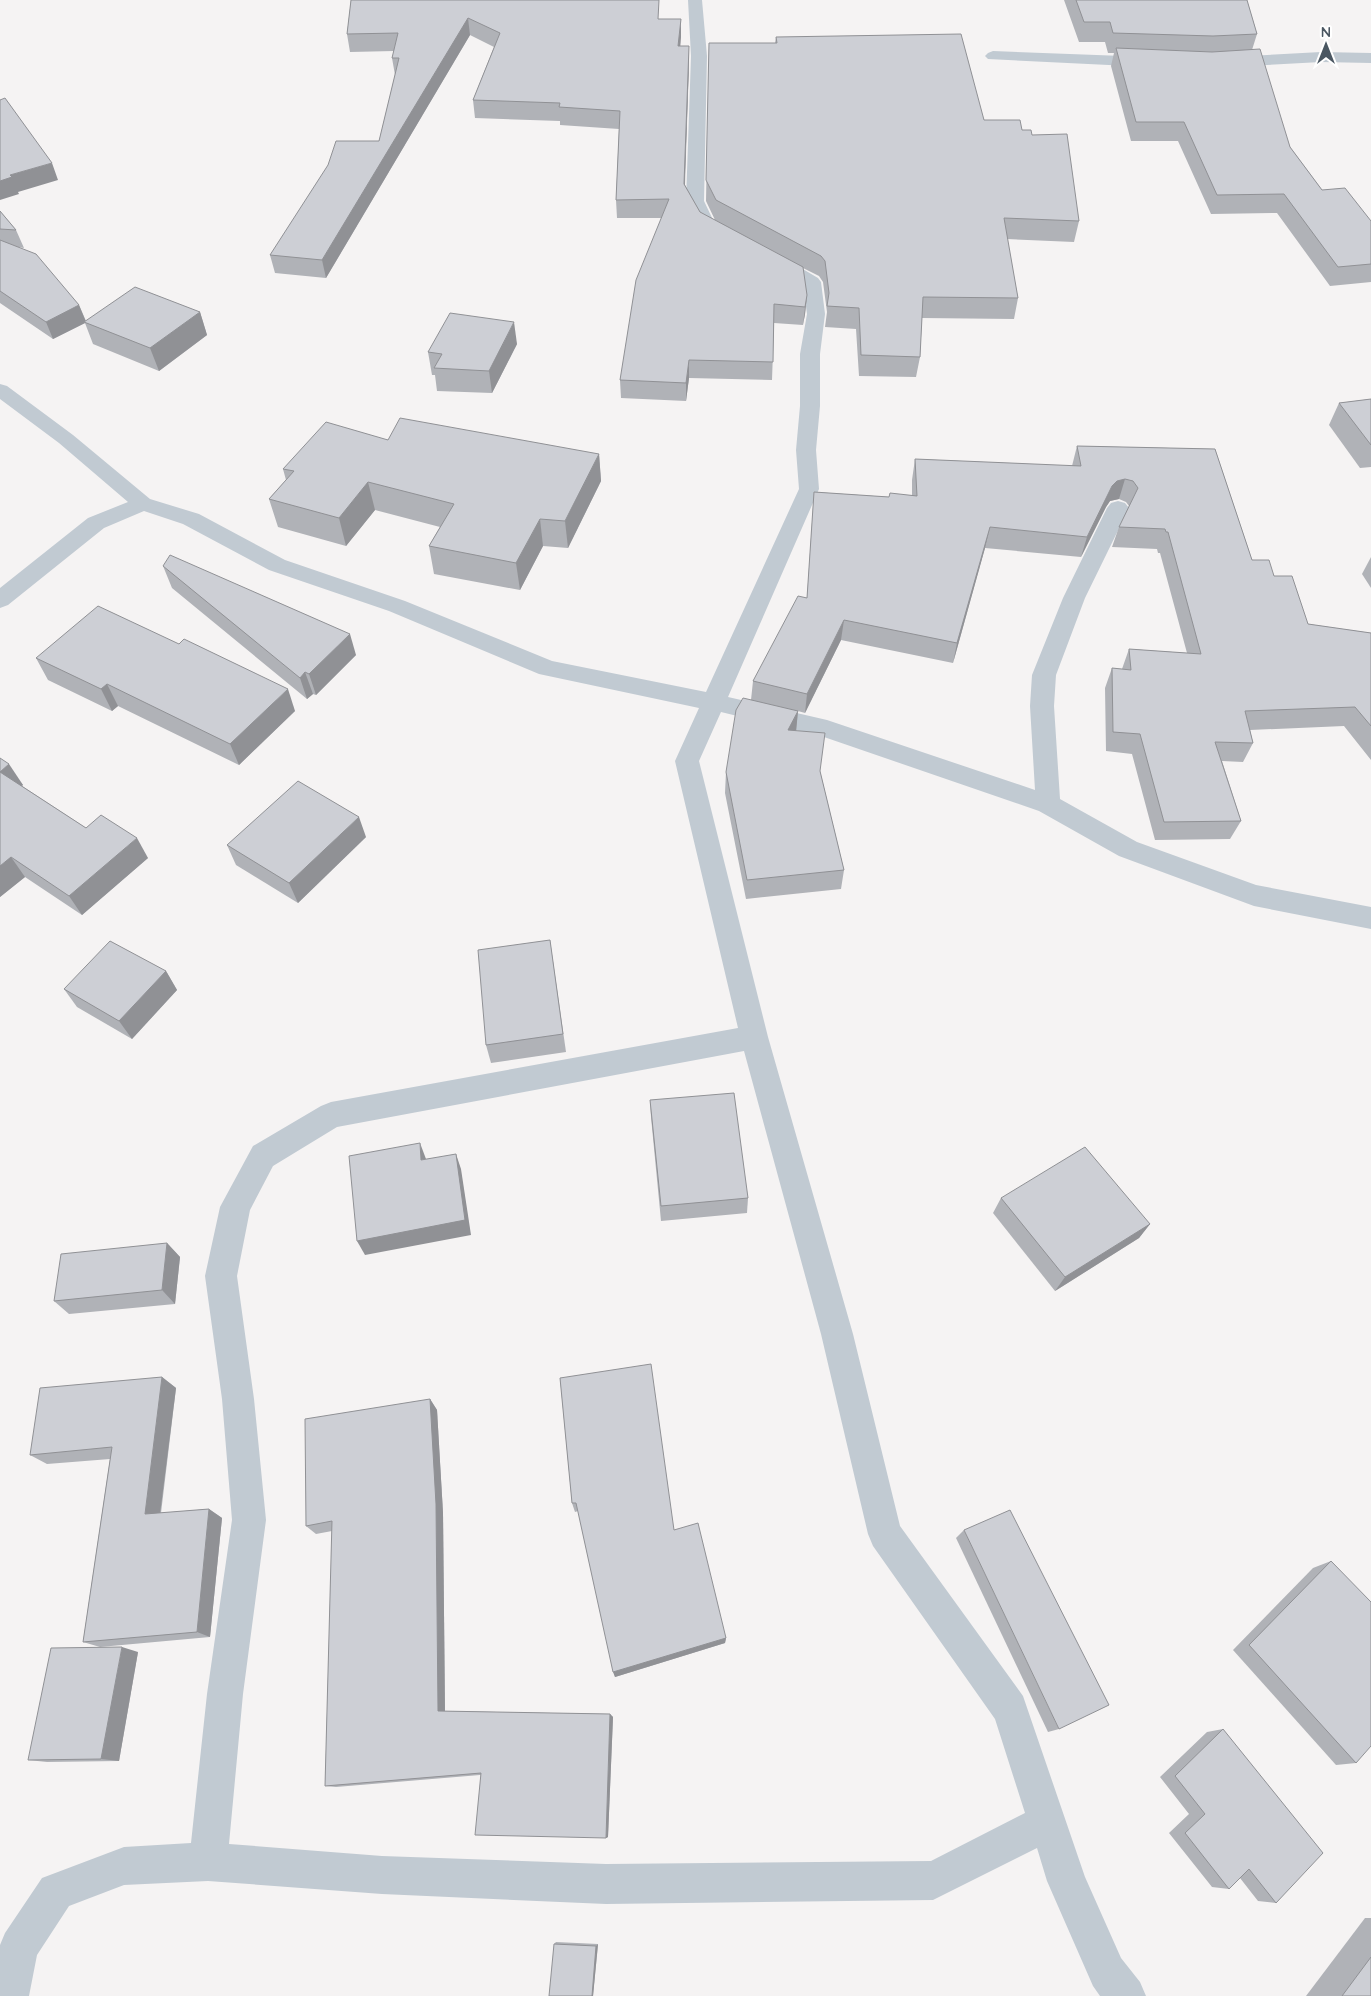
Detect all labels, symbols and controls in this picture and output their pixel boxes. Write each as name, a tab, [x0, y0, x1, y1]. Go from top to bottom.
north arrow	[1301, 20, 1351, 70]
text: N	[1321, 23, 1331, 41]

